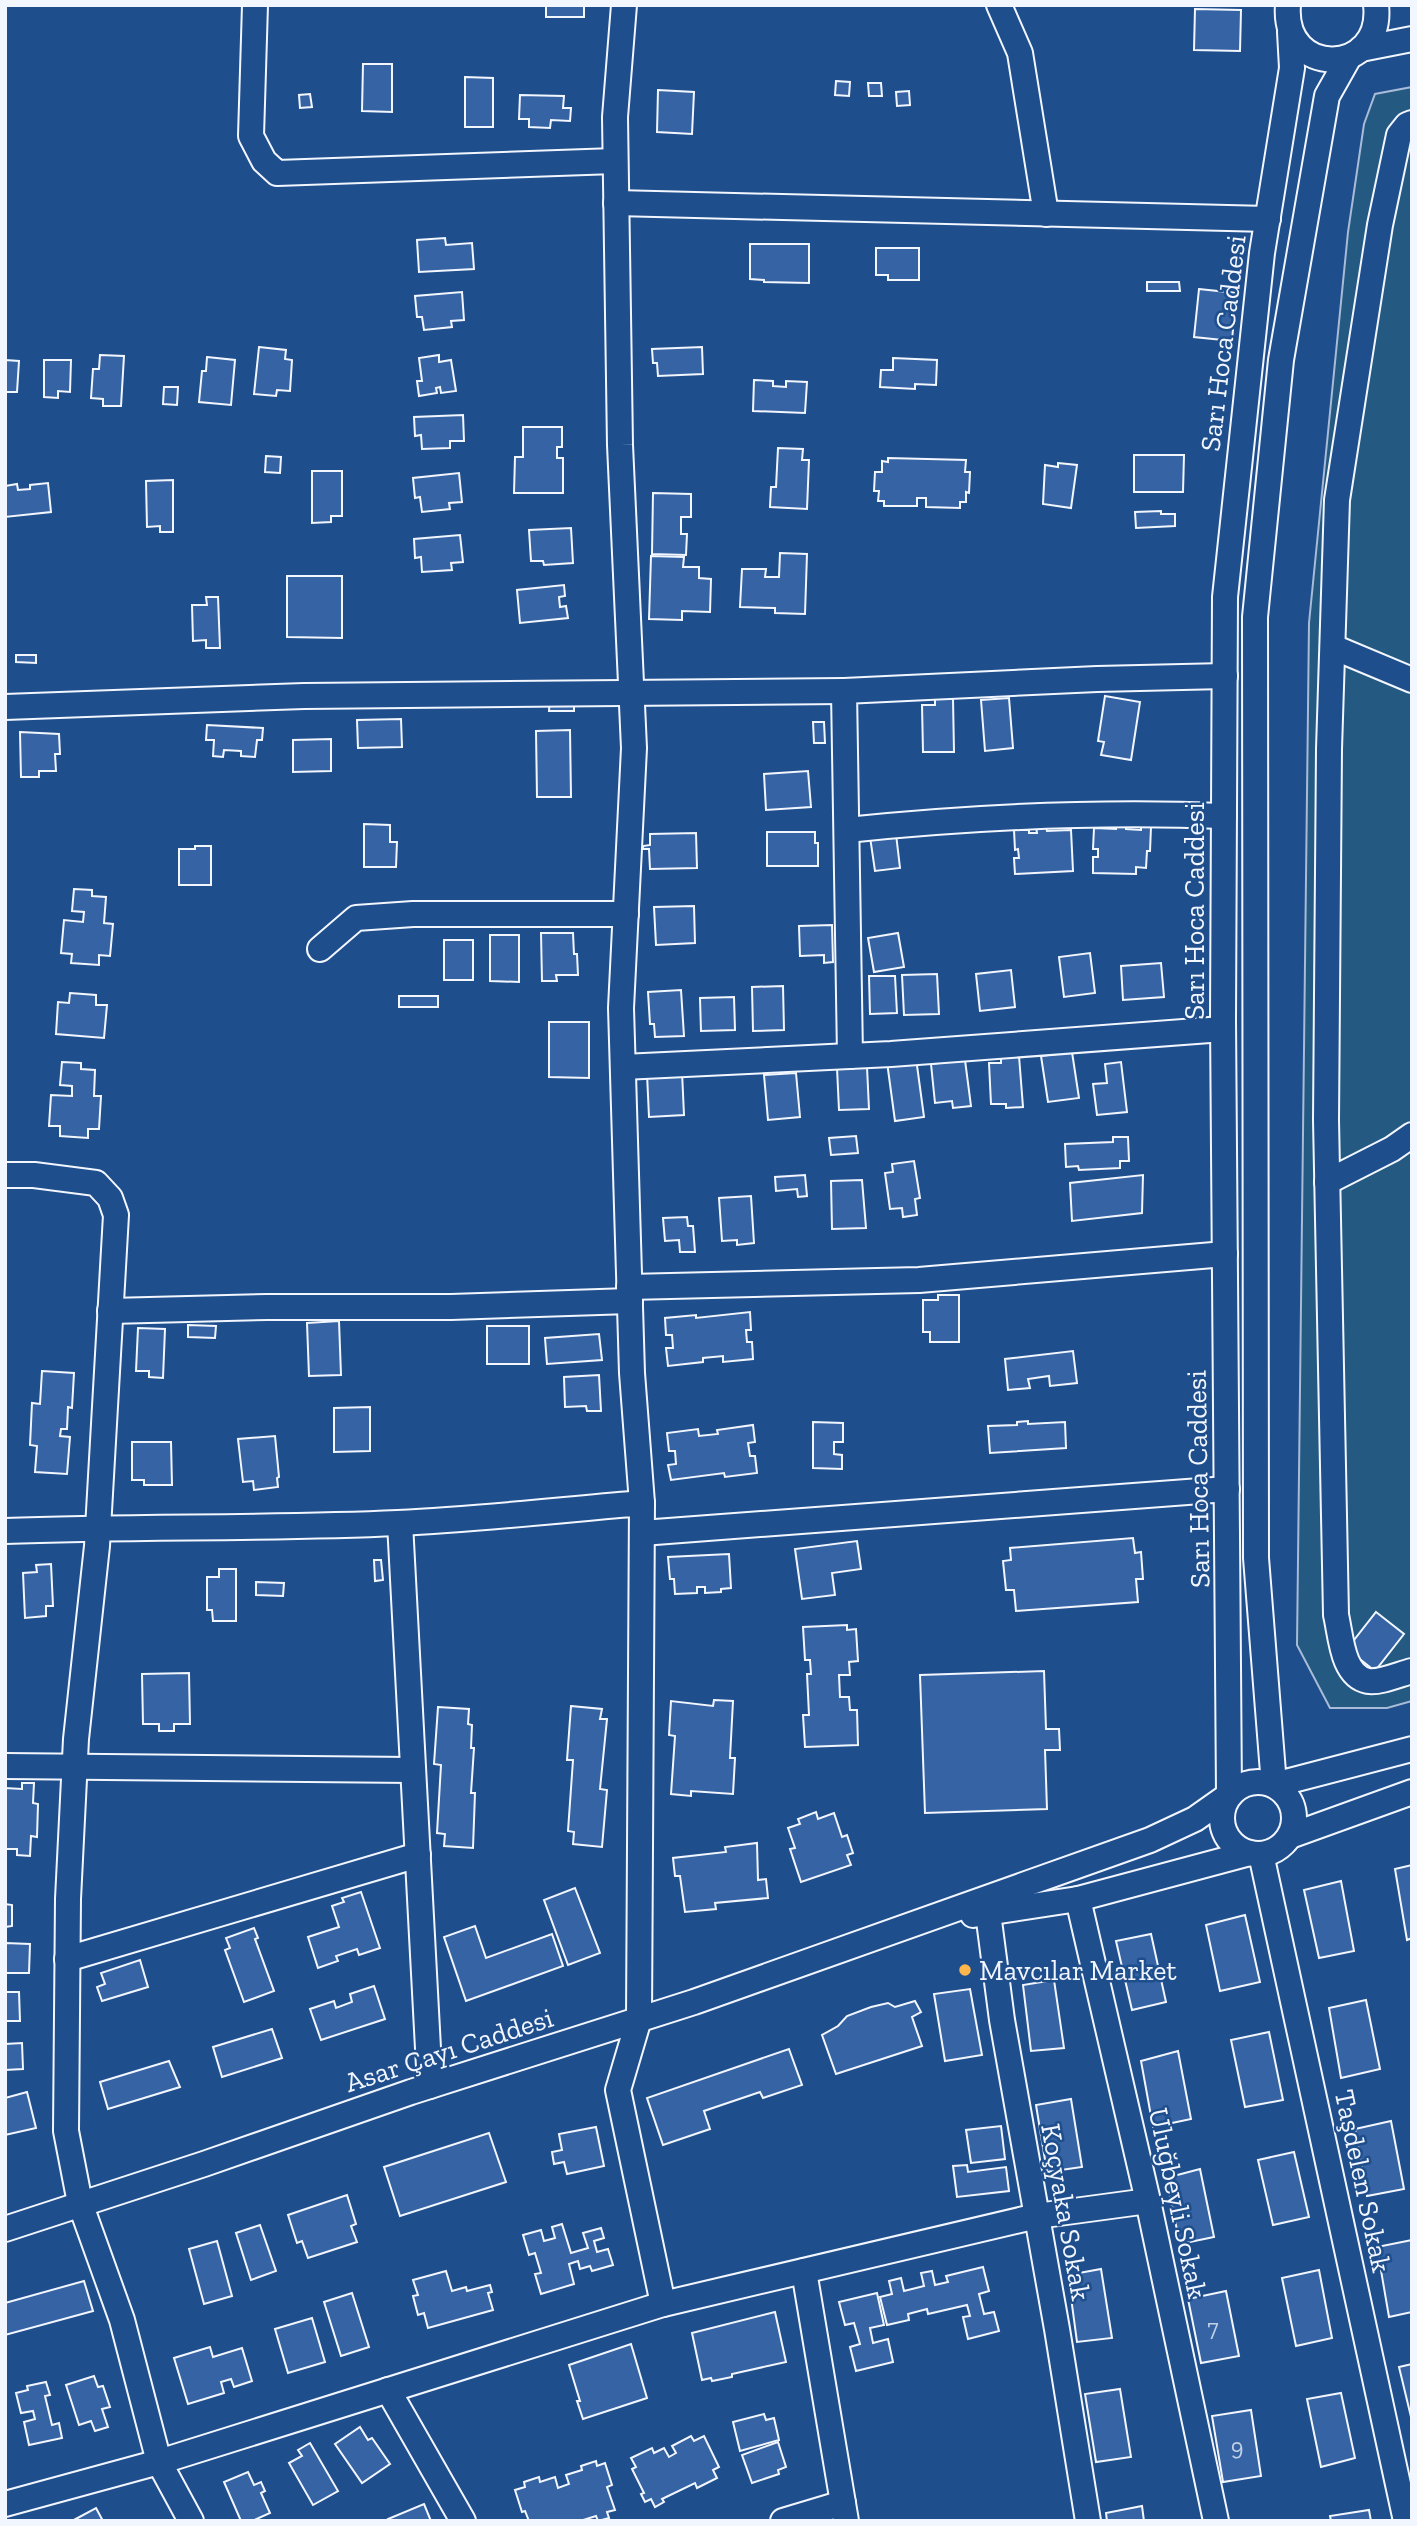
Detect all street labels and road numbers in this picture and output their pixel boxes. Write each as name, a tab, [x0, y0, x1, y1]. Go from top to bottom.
street label: Sarı Hoca Caddesi	[1193, 233, 1253, 453]
street label: Sarı Hoca Caddesi	[1178, 802, 1211, 1020]
street label: Sarı Hoca Caddesi	[1180, 1370, 1216, 1588]
street label: Asar Çayı Caddesi	[341, 2001, 557, 2099]
street label: Taşdelen Sokak	[1328, 2087, 1399, 2276]
street label: Uluğbeyli Sokak	[1142, 2105, 1214, 2302]
street label: Koçyaka Sokak	[1034, 2121, 1098, 2303]

